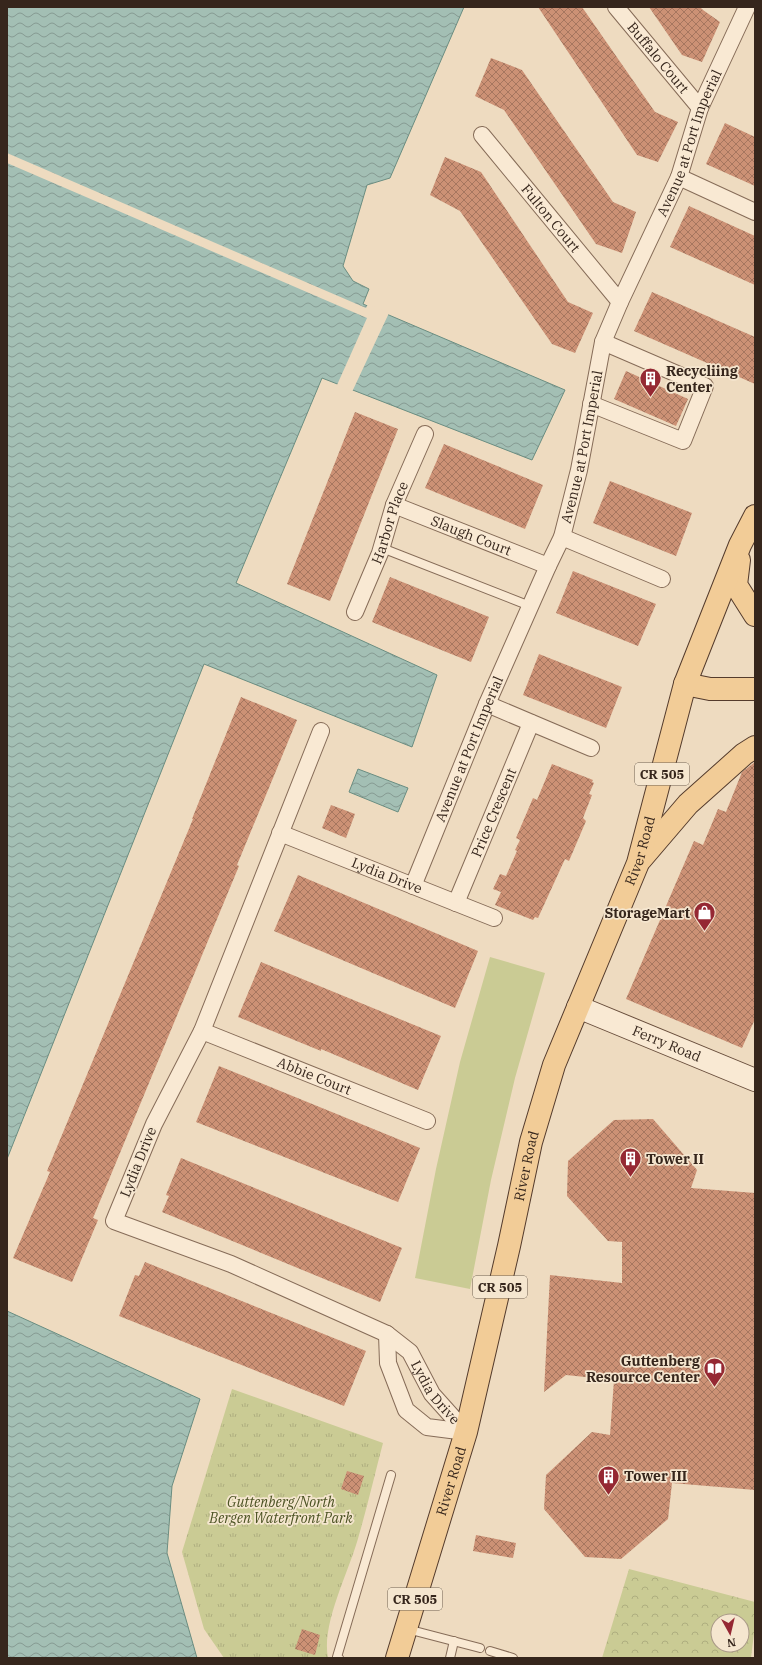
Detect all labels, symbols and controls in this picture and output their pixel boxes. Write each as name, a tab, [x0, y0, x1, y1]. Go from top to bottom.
street label: Buffalo Court	[623, 18, 693, 97]
street label: Avenue at Port Imperial	[653, 67, 726, 219]
street label: Fulton Court	[517, 180, 584, 256]
place label: Recycliing Center	[666, 362, 739, 396]
building icon: Recycliing Center	[638, 366, 664, 399]
street label: Avenue at Port Imperial	[557, 369, 607, 525]
street label: Harbor Place	[367, 479, 412, 567]
street label: Slaugh Court	[428, 512, 514, 560]
street label: Avenue at Port Imperial	[431, 673, 507, 825]
road number: CR 505	[635, 763, 689, 785]
street label: Price Crescent	[467, 765, 520, 860]
street label: River Road	[621, 814, 659, 888]
street label: Lydia Drive	[349, 853, 425, 898]
shop icon: StorageMart	[692, 900, 718, 933]
place label: StorageMart	[604, 904, 690, 922]
street label: Ferry Road	[630, 1021, 704, 1066]
street label: Abbie Court	[275, 1053, 354, 1099]
street label: Lydia Drive	[116, 1124, 160, 1200]
street label: River Road	[510, 1128, 543, 1203]
building icon: Tower II	[618, 1146, 644, 1179]
place label: Tower II	[646, 1150, 704, 1168]
road number: CR 505	[473, 1276, 527, 1298]
place label: Guttenberg Resource Center	[586, 1352, 701, 1386]
library icon: Guttenberg Resource Center	[702, 1356, 728, 1389]
street label: Lydia Drive	[407, 1357, 464, 1428]
street label: River Road	[432, 1444, 470, 1518]
building icon: Tower III	[595, 1463, 621, 1496]
place label: Tower III	[624, 1467, 687, 1485]
park label: Guttenberg/North Bergen Waterfront Park	[208, 1493, 353, 1527]
road number: CR 505	[388, 1588, 442, 1610]
north arrow	[710, 1613, 750, 1653]
text: N	[726, 1635, 737, 1650]

